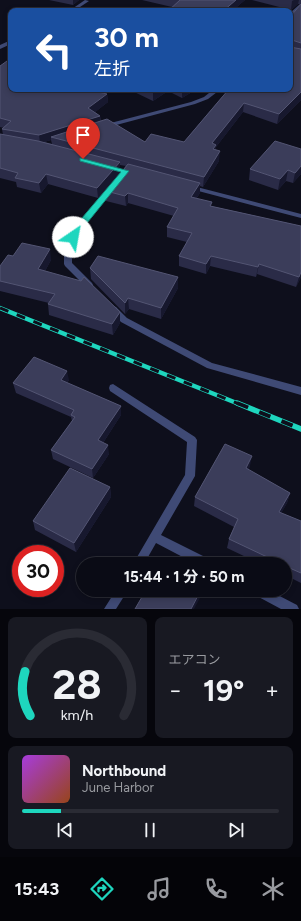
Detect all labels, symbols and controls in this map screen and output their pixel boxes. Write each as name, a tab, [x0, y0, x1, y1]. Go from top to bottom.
text: 30 m	[94, 20, 159, 54]
icon: left	[28, 24, 80, 76]
text: 左折	[94, 58, 130, 80]
pin	[66, 118, 100, 159]
icon: arrive	[72, 124, 94, 146]
position arrow	[52, 216, 94, 258]
speed limit sign: 30	[12, 545, 64, 597]
text: 15:44 · 1 分 · 50 m	[124, 568, 244, 586]
text: エアコン	[169, 652, 221, 667]
text: 28	[52, 658, 102, 708]
text: 19°	[203, 672, 244, 709]
text: −	[169, 677, 182, 704]
text: +	[265, 677, 279, 704]
text: km/h	[61, 705, 94, 723]
text: Northbound	[82, 762, 166, 780]
text: June Harbor	[82, 780, 154, 795]
icon: previous	[54, 819, 76, 841]
icon: pause	[139, 819, 161, 841]
icon: next	[225, 819, 247, 841]
icon: directions	[88, 875, 116, 903]
icon: music	[145, 875, 173, 903]
icon: phone	[202, 875, 230, 903]
icon: climate	[259, 875, 287, 903]
text: 15:43	[14, 878, 59, 900]

